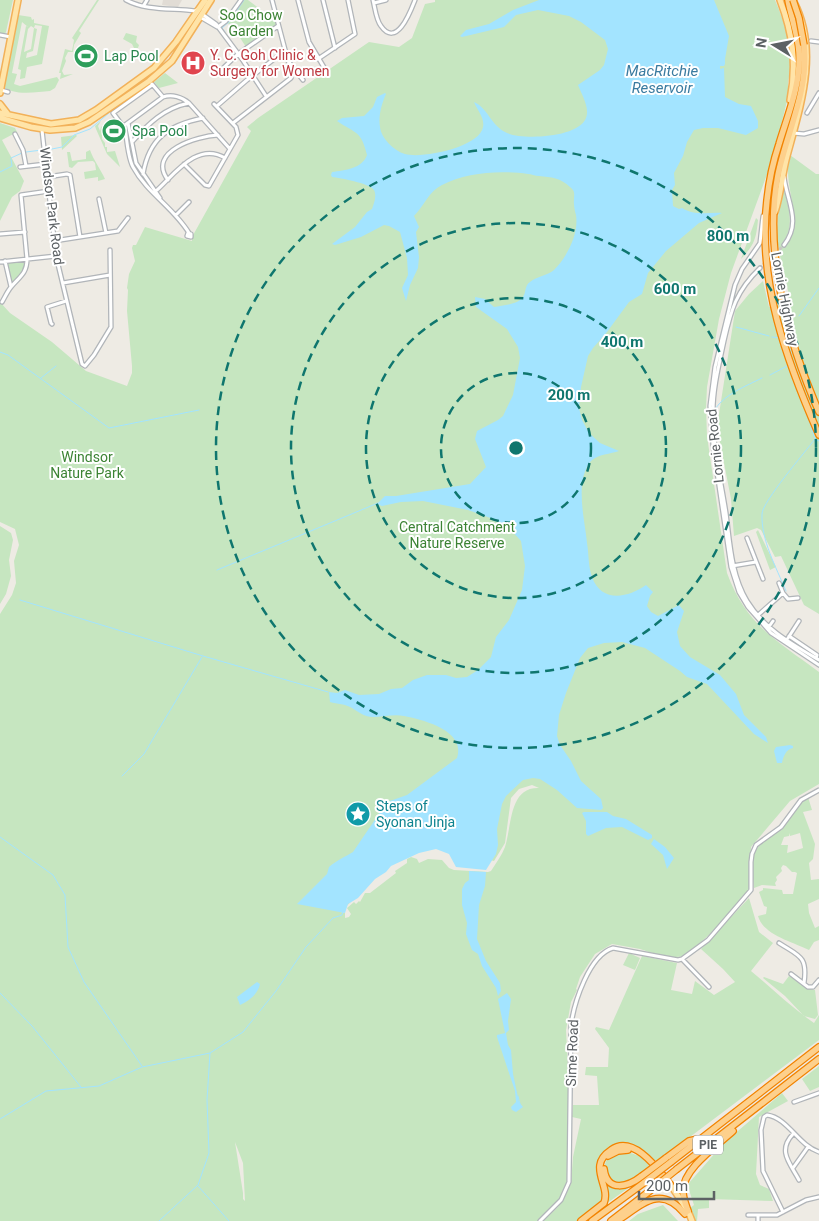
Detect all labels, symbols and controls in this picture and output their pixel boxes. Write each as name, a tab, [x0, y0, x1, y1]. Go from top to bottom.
park label: Soo Chow Garden	[219, 7, 283, 39]
north arrow	[749, 20, 799, 70]
text: N	[752, 36, 770, 49]
sports icon: Lap Pool	[73, 43, 99, 69]
place label: Y. C. Goh Clinic & Surgery for Women	[210, 47, 330, 79]
place label: Lap Pool	[104, 48, 159, 64]
hospital icon: Y. C. Goh Clinic & Surgery for Women	[180, 50, 206, 76]
water label: MacRitchie Reservoir	[626, 62, 698, 97]
sports icon: Spa Pool	[101, 118, 127, 144]
place label: Spa Pool	[132, 123, 187, 139]
street label: Windsor Park Road	[37, 146, 67, 266]
text: 800 m	[707, 227, 749, 245]
street label: Lornie Highway	[768, 250, 802, 348]
text: 600 m	[654, 280, 696, 298]
text: 400 m	[601, 333, 643, 351]
text: 200 m	[548, 386, 590, 404]
street label: Lornie Road	[703, 408, 727, 484]
centre of rings	[507, 439, 525, 457]
park label: Windsor Nature Park	[50, 449, 125, 481]
park label: Central Catchment Nature Reserve	[399, 519, 516, 551]
place label: Steps of Syonan Jinja	[376, 798, 455, 830]
place icon: Steps of Syonan Jinja	[345, 801, 371, 827]
street label: Sime Road	[563, 1019, 581, 1087]
road number: PIE	[693, 1136, 723, 1154]
scale bar	[639, 1168, 714, 1200]
text: 200 m	[646, 1177, 688, 1195]

